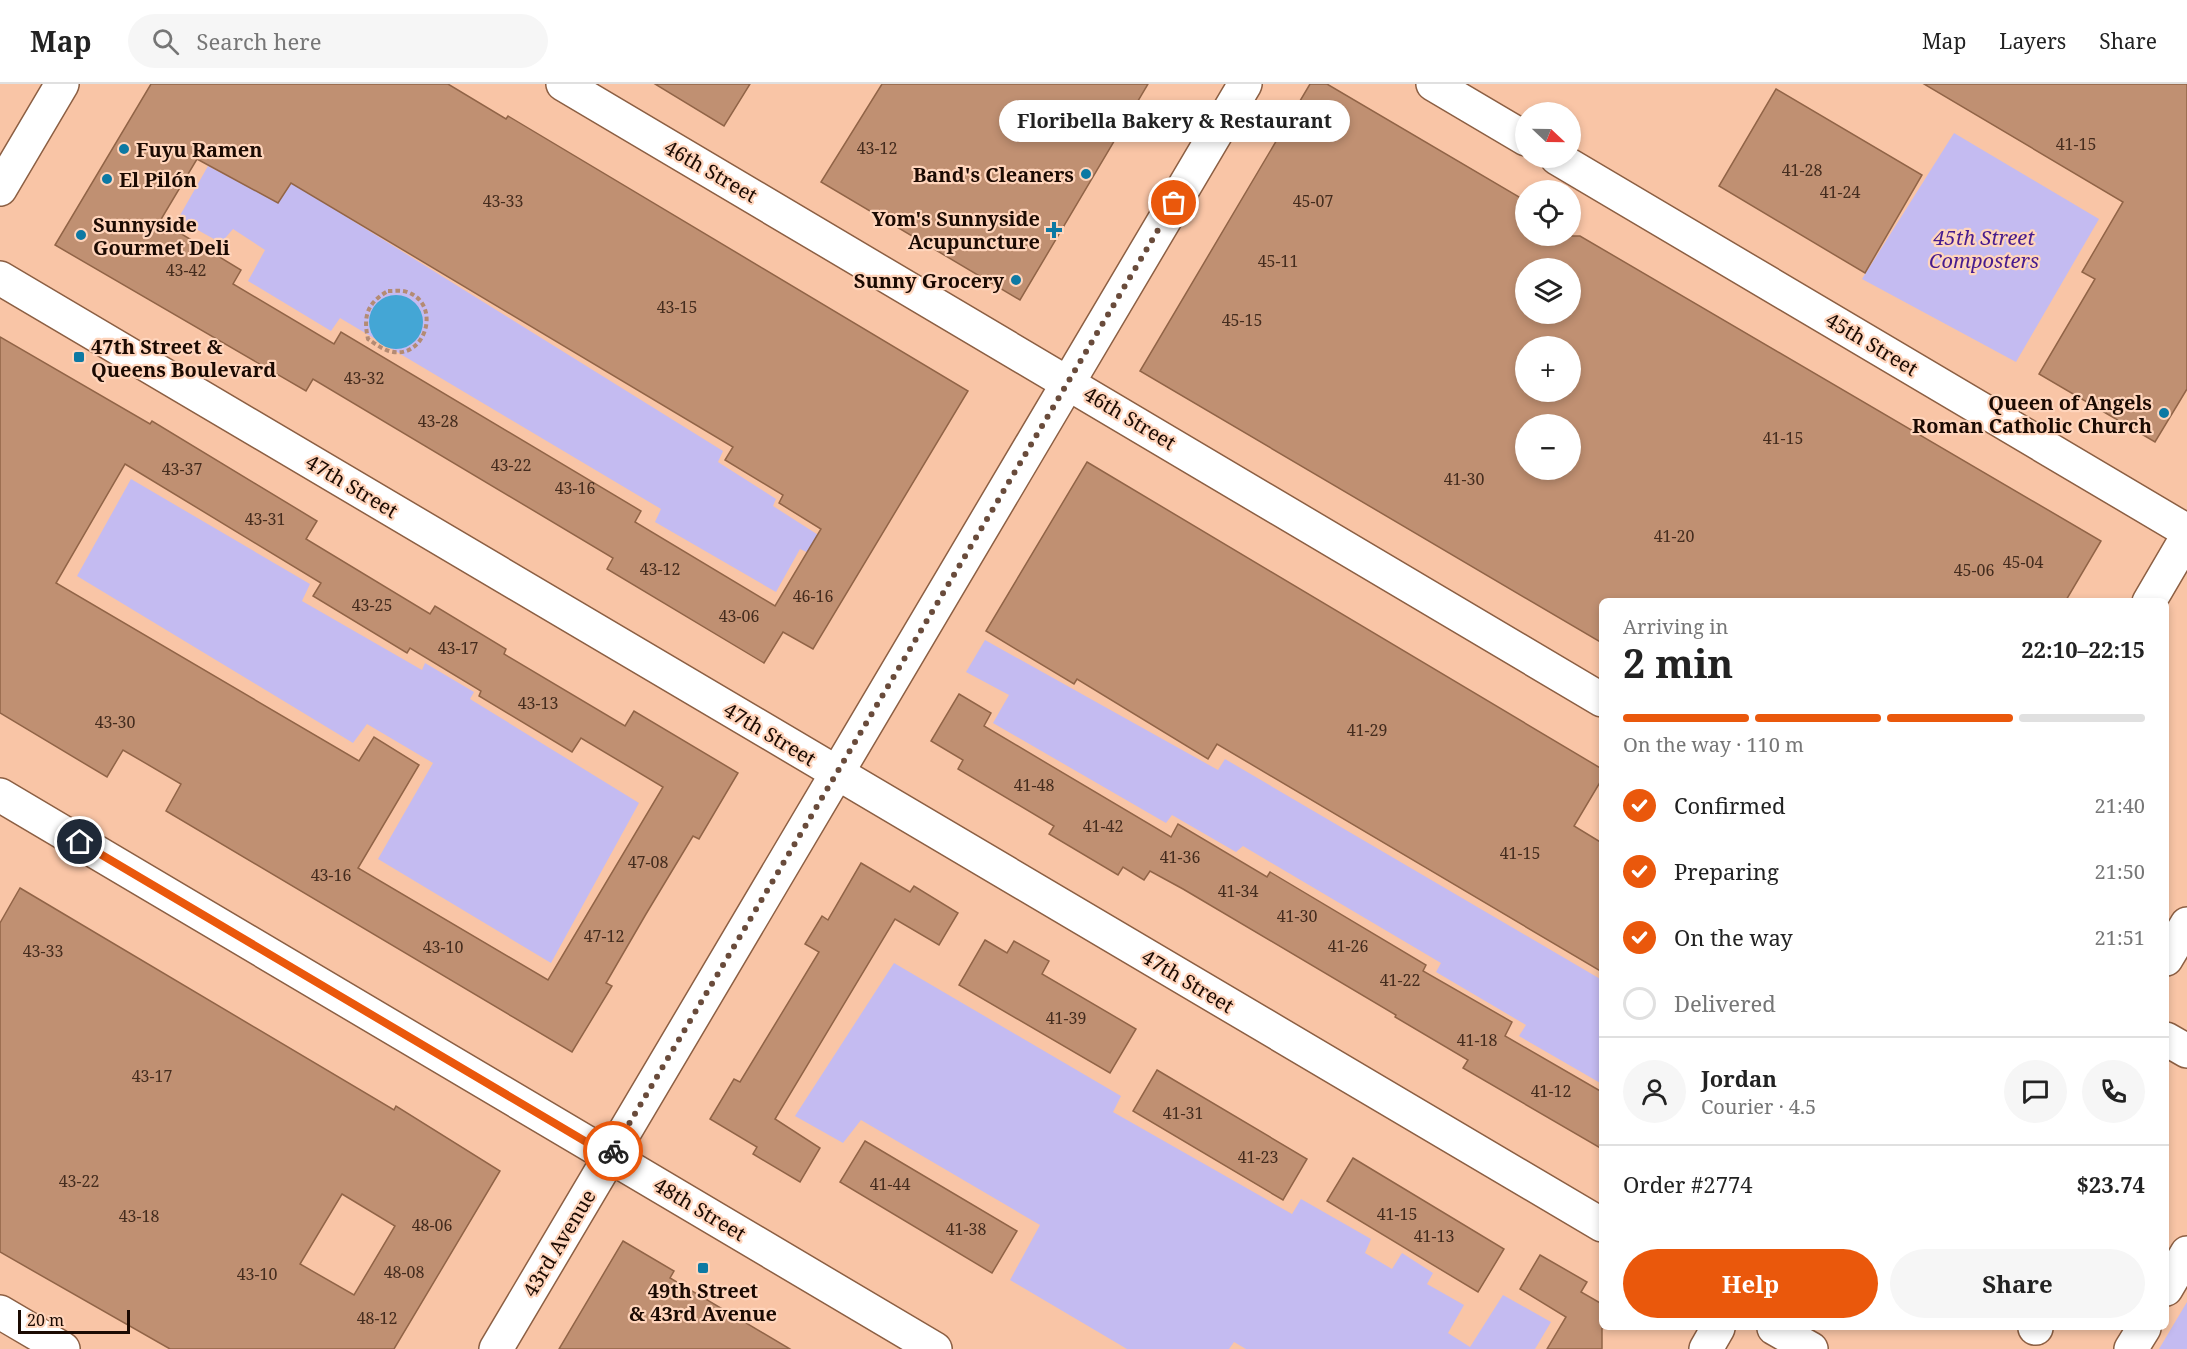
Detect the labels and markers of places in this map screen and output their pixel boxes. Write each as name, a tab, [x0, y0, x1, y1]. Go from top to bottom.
callout: Floribella Bakery & Restaurant	[998, 101, 1350, 143]
place label: Fuyu Ramen	[136, 136, 263, 163]
marker: Fuyu Ramen	[117, 142, 131, 156]
place label: Band's Cleaners	[913, 161, 1074, 188]
place label: El Pilón	[119, 166, 197, 193]
marker: Band's Cleaners	[1079, 167, 1093, 181]
marker: El Pilón	[100, 172, 114, 186]
pin	[1148, 177, 1199, 228]
place label: Yom's Sunnyside Acupuncture	[872, 205, 1040, 255]
place label: Sunnyside Gourmet Deli	[93, 211, 230, 261]
marker: Yom's Sunnyside Acupuncture	[1045, 221, 1063, 239]
marker: Sunnyside Gourmet Deli	[74, 228, 88, 242]
place label: Sunny Grocery	[854, 267, 1004, 294]
marker: Sunny Grocery	[1009, 273, 1023, 287]
place label: 47th Street & Queens Boulevard	[91, 333, 276, 383]
marker: 47th Street & Queens Boulevard	[72, 350, 86, 364]
place label: Queen of Angels Roman Catholic Church	[1912, 389, 2152, 439]
marker: Queen of Angels Roman Catholic Church	[2157, 406, 2171, 420]
pin	[54, 816, 105, 867]
marker: 49th Street & 43rd Avenue	[696, 1261, 710, 1275]
place label: 49th Street & 43rd Avenue	[629, 1277, 777, 1327]

